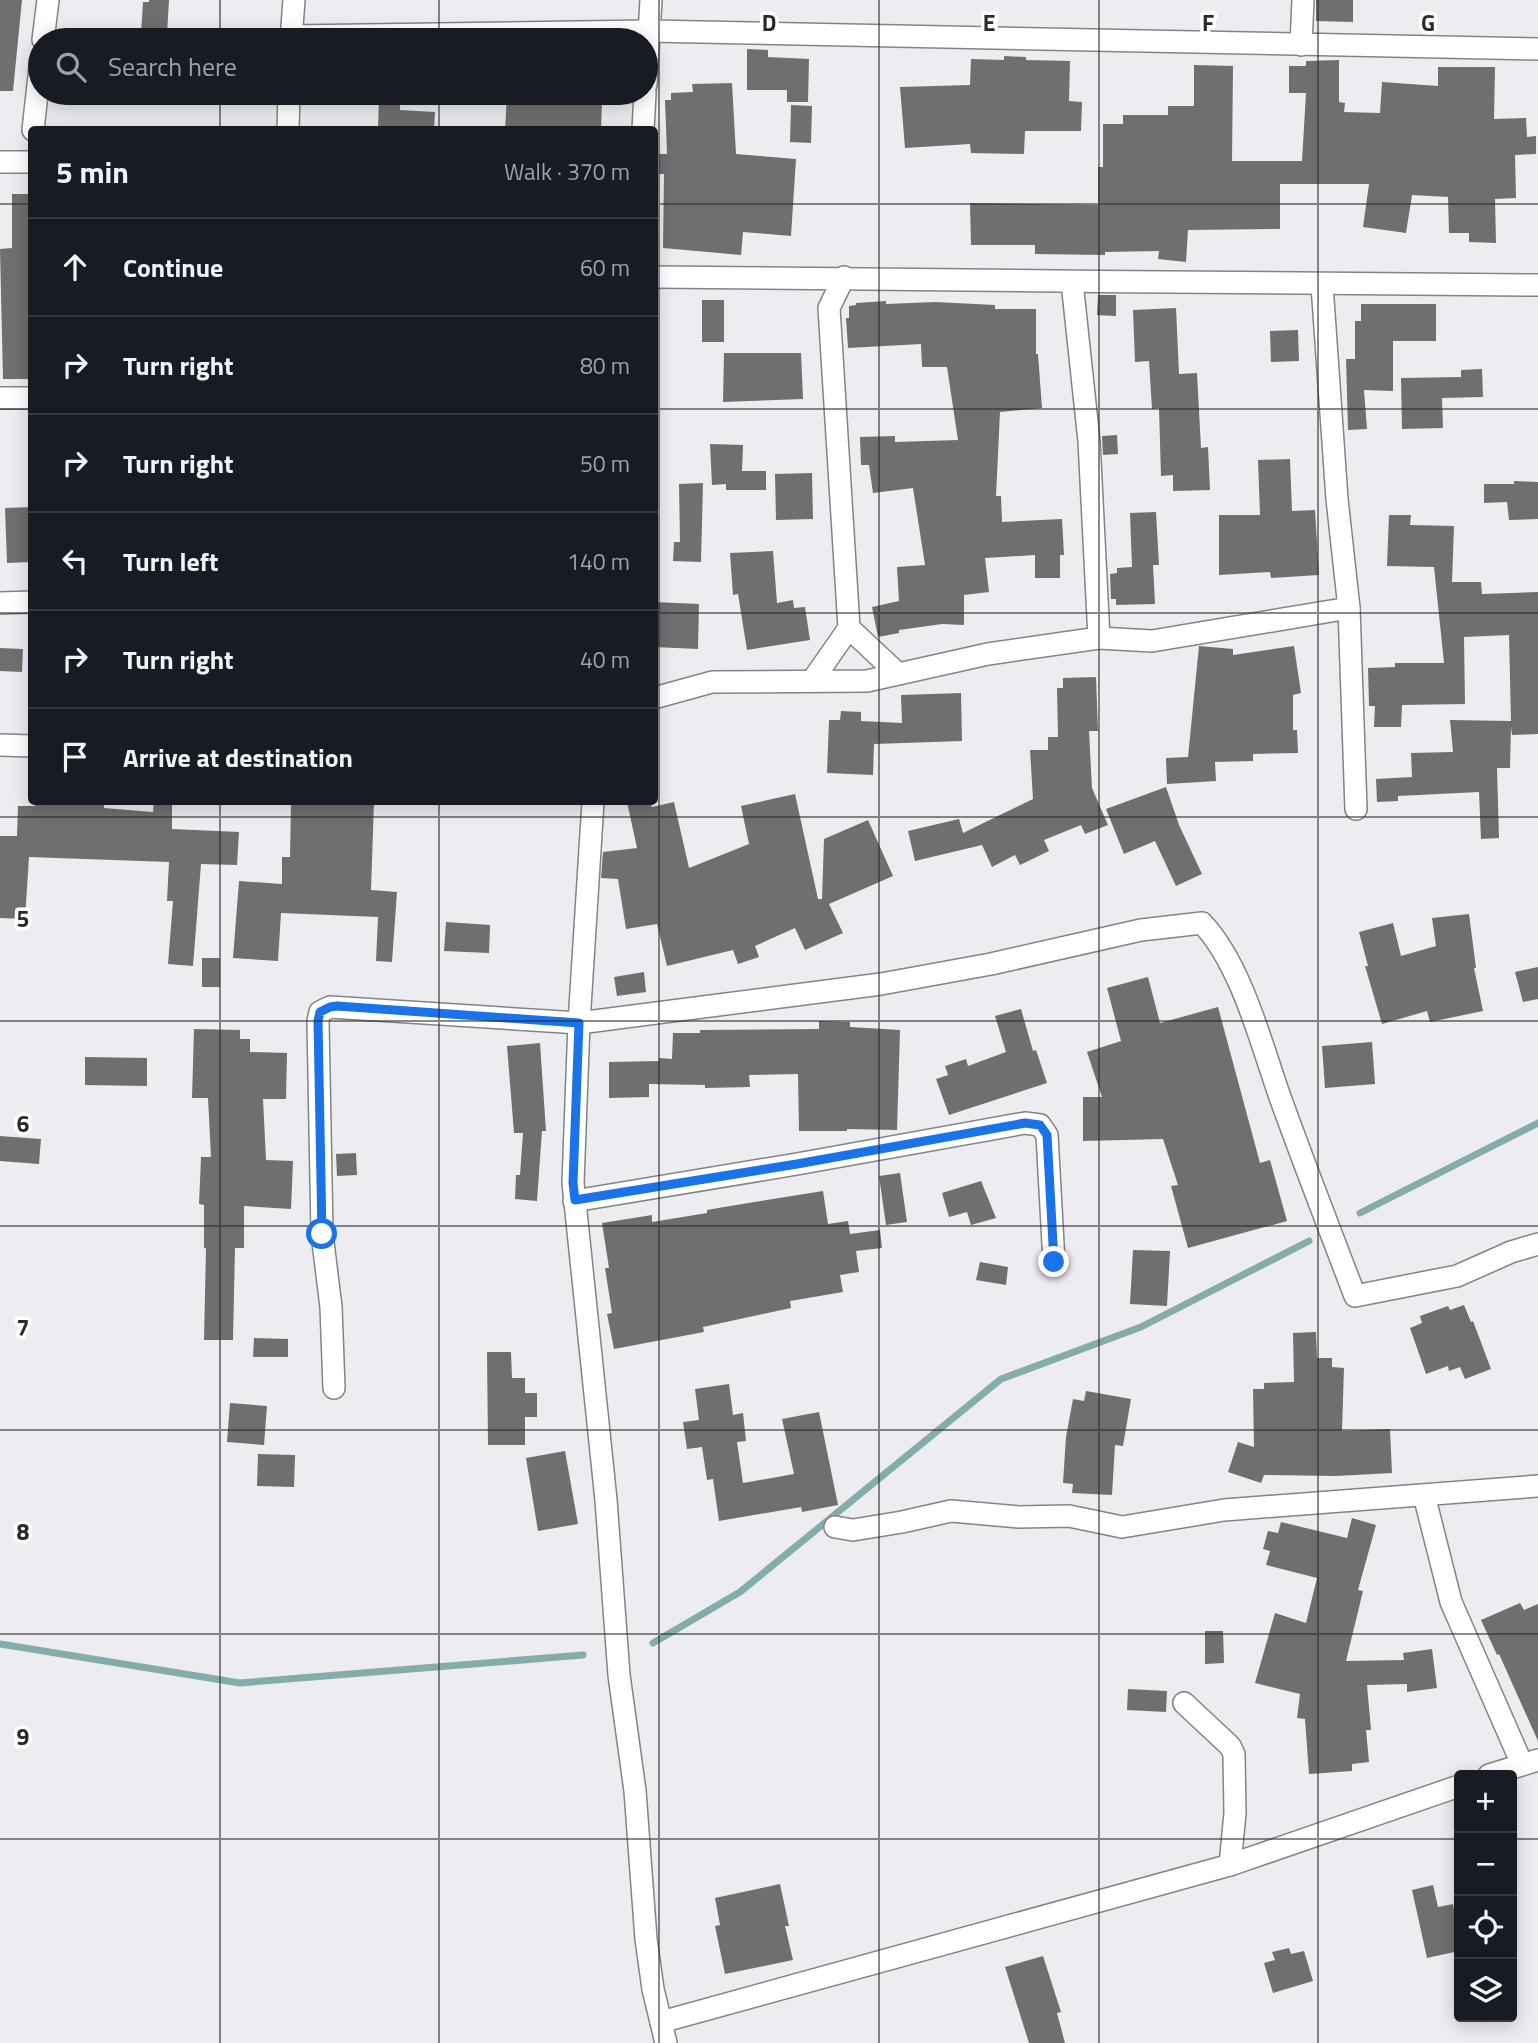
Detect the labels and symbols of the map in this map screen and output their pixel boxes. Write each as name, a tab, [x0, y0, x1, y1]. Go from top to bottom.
text: D	[762, 5, 776, 40]
text: E	[983, 5, 995, 40]
text: F	[1202, 5, 1214, 40]
text: G	[1421, 5, 1435, 40]
text: 5	[17, 901, 29, 936]
text: 6	[17, 1106, 30, 1141]
route start	[306, 1218, 337, 1249]
route end	[1038, 1246, 1069, 1277]
text: 7	[17, 1310, 29, 1345]
text: 8	[17, 1514, 30, 1549]
text: 9	[17, 1719, 30, 1754]

